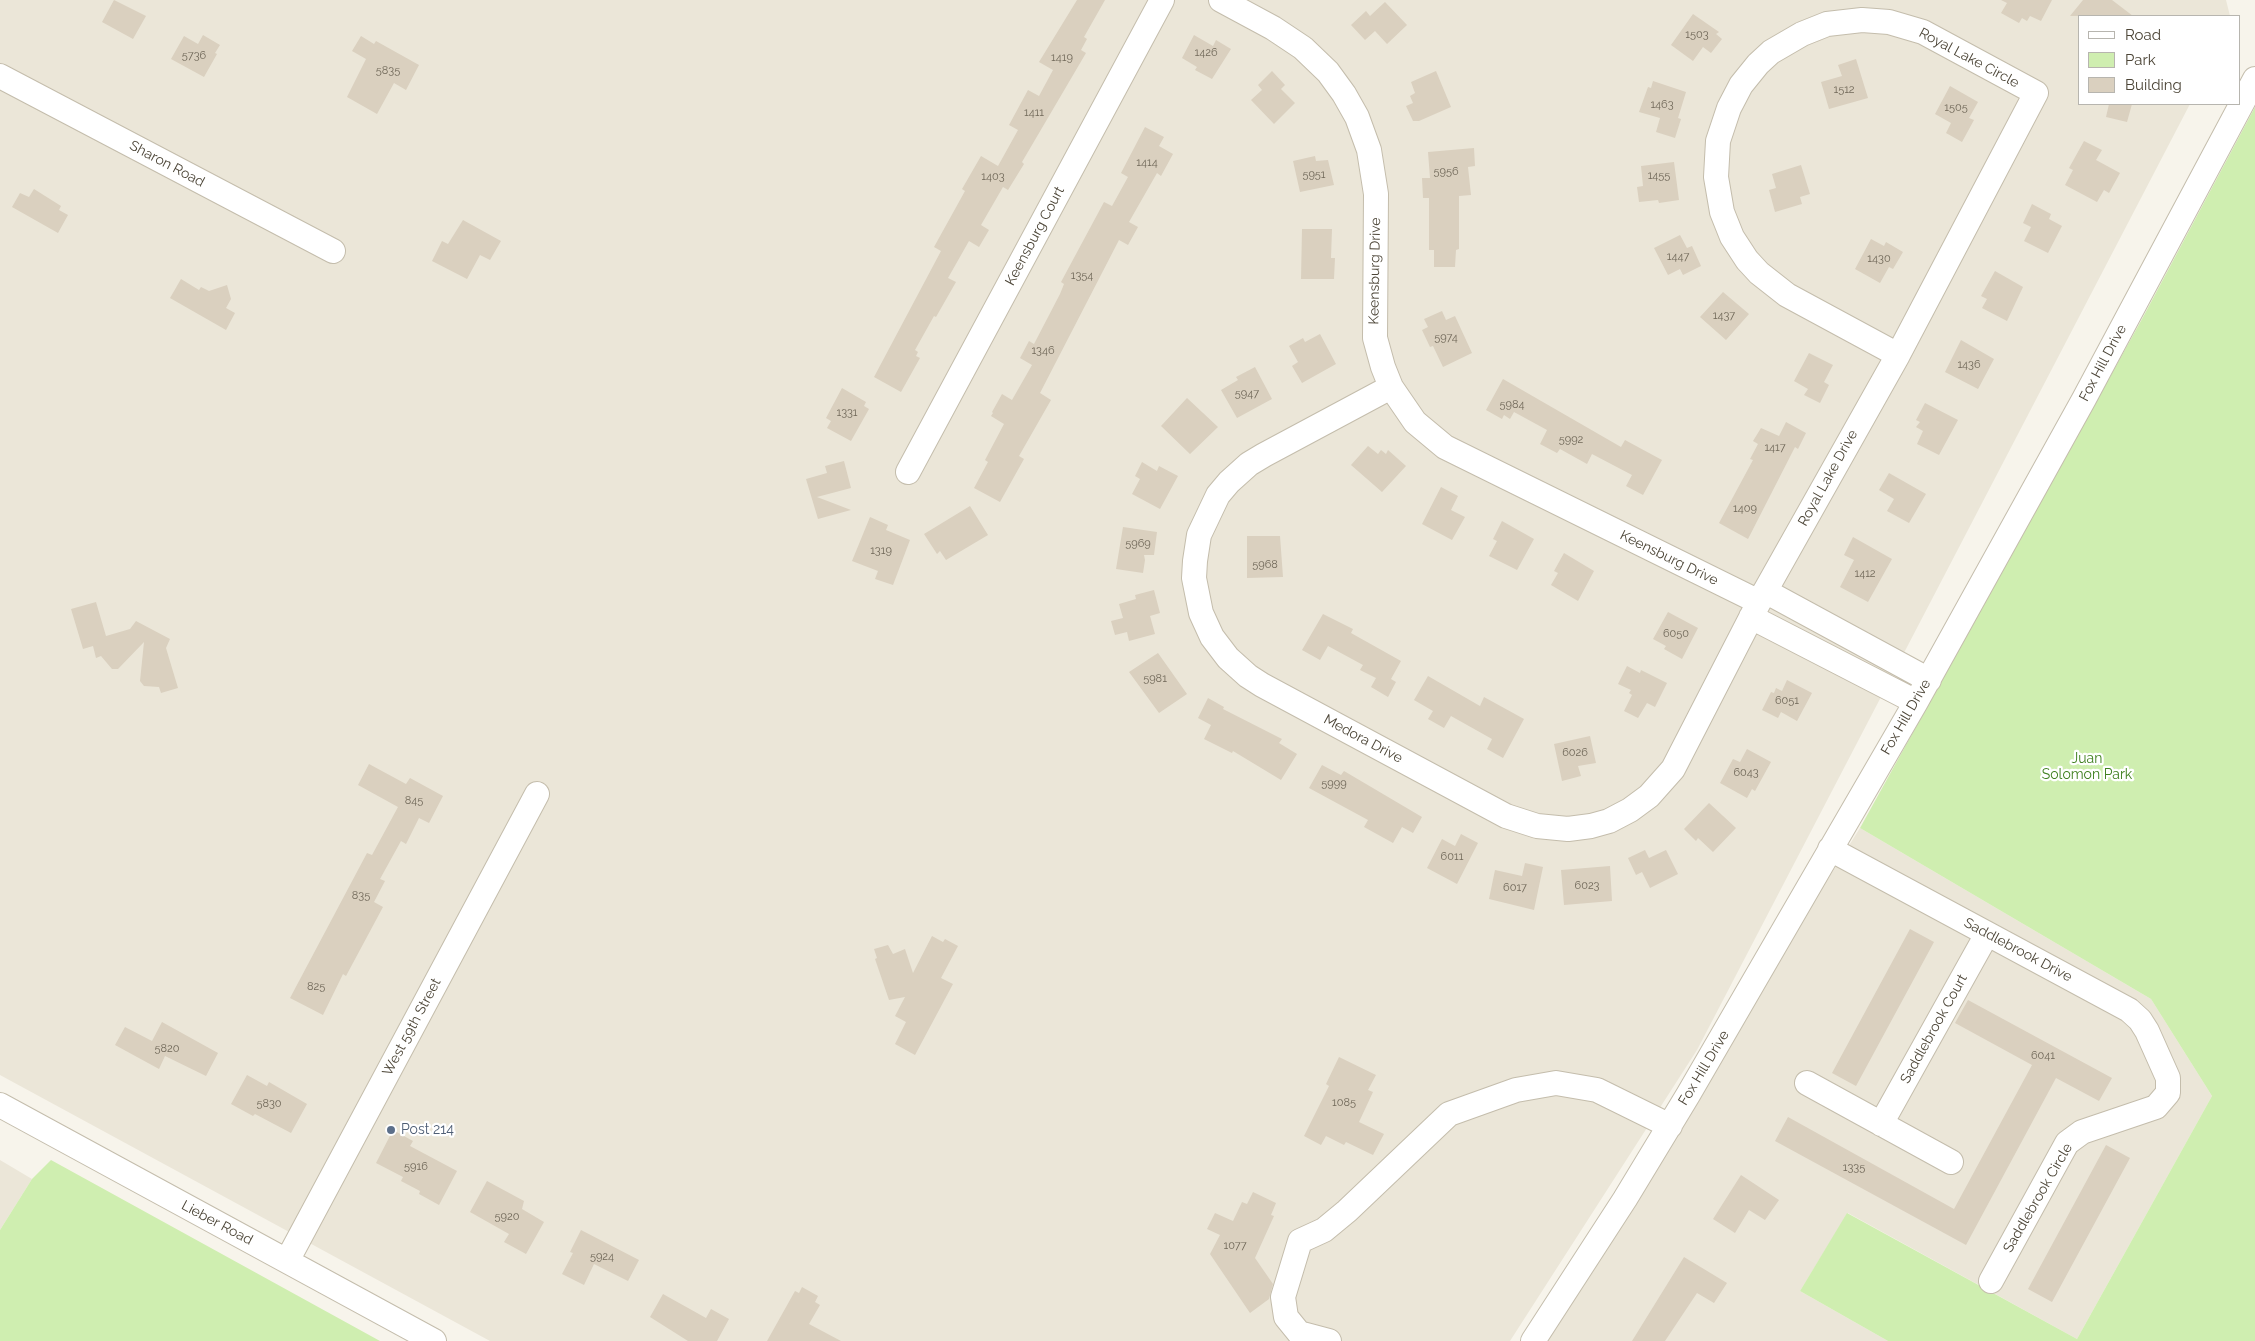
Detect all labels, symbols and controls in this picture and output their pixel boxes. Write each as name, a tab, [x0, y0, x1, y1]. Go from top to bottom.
legend	[2078, 15, 2240, 105]
street label: Royal Lake Circle	[1916, 25, 2022, 91]
text: Road	[2125, 26, 2161, 44]
house number: 1503	[1685, 28, 1709, 42]
house number: 1426	[1194, 46, 1218, 60]
house number: 5736	[182, 49, 206, 63]
house number: 1419	[1051, 51, 1073, 65]
text: Park	[2125, 51, 2156, 69]
house number: 5835	[376, 64, 400, 78]
text: Building	[2125, 76, 2182, 94]
house number: 1512	[1833, 83, 1855, 97]
house number: 1463	[1650, 98, 1674, 112]
house number: 1505	[1944, 101, 1968, 115]
house number: 1411	[1024, 106, 1044, 120]
street label: Sharon Road	[127, 137, 207, 191]
house number: 1414	[1136, 156, 1158, 170]
house number: 5956	[1433, 165, 1459, 179]
house number: 5951	[1302, 168, 1326, 182]
house number: 1455	[1648, 169, 1670, 183]
house number: 1403	[981, 170, 1005, 184]
street label: Keensburg Court	[1002, 184, 1068, 288]
street label: Keensburg Drive	[1366, 217, 1384, 325]
house number: 1447	[1667, 250, 1689, 264]
house number: 1430	[1867, 252, 1891, 266]
house number: 1354	[1071, 269, 1093, 283]
house number: 1437	[1713, 309, 1735, 323]
street label: Fox Hill Drive	[2076, 322, 2130, 404]
house number: 5974	[1434, 331, 1458, 345]
house number: 1346	[1031, 344, 1055, 358]
house number: 1436	[1957, 358, 1981, 372]
house number: 5947	[1235, 387, 1259, 401]
house number: 5984	[1500, 398, 1524, 412]
house number: 1331	[836, 406, 858, 420]
street label: Royal Lake Drive	[1795, 427, 1861, 529]
house number: 5992	[1559, 433, 1583, 447]
house number: 1417	[1764, 441, 1786, 455]
house number: 1409	[1733, 502, 1757, 516]
street label: Keensburg Drive	[1617, 527, 1721, 589]
house number: 5969	[1125, 537, 1151, 551]
house number: 1319	[870, 544, 892, 558]
house number: 5968	[1252, 558, 1278, 572]
house number: 1412	[1854, 567, 1876, 581]
house number: 6050	[1663, 627, 1689, 641]
house number: 5981	[1143, 672, 1167, 686]
street label: Fox Hill Drive	[1878, 676, 1934, 758]
house number: 6051	[1775, 694, 1799, 708]
street label: Medora Drive	[1321, 711, 1405, 767]
house number: 6026	[1562, 746, 1588, 760]
park label: Juan Solomon Park	[2042, 751, 2132, 784]
house number: 6043	[1733, 766, 1759, 780]
house number: 5999	[1321, 777, 1347, 791]
house number: 845	[405, 794, 423, 808]
house number: 6011	[1441, 850, 1463, 864]
house number: 6023	[1575, 879, 1599, 893]
house number: 6017	[1503, 881, 1527, 895]
house number: 835	[352, 889, 370, 903]
street label: Saddlebrook Drive	[1961, 914, 2075, 986]
street label: Saddlebrook Court	[1897, 971, 1971, 1087]
street label: West 59th Street	[379, 975, 445, 1079]
house number: 825	[307, 980, 325, 994]
street label: Fox Hill Drive	[1675, 1028, 1733, 1108]
house number: 5820	[155, 1042, 179, 1056]
house number: 6041	[2031, 1049, 2055, 1063]
house number: 1085	[1332, 1096, 1356, 1110]
house number: 5830	[256, 1097, 282, 1111]
place label: Post 214	[401, 1122, 454, 1138]
marker: Post 214	[385, 1124, 397, 1136]
street label: Saddlebrook Circle	[2000, 1140, 2076, 1256]
house number: 5916	[404, 1160, 428, 1174]
house number: 1335	[1843, 1161, 1865, 1175]
street label: Lieber Road	[178, 1197, 256, 1249]
house number: 5920	[495, 1210, 519, 1224]
house number: 1077	[1223, 1239, 1247, 1253]
house number: 5924	[590, 1250, 614, 1264]

